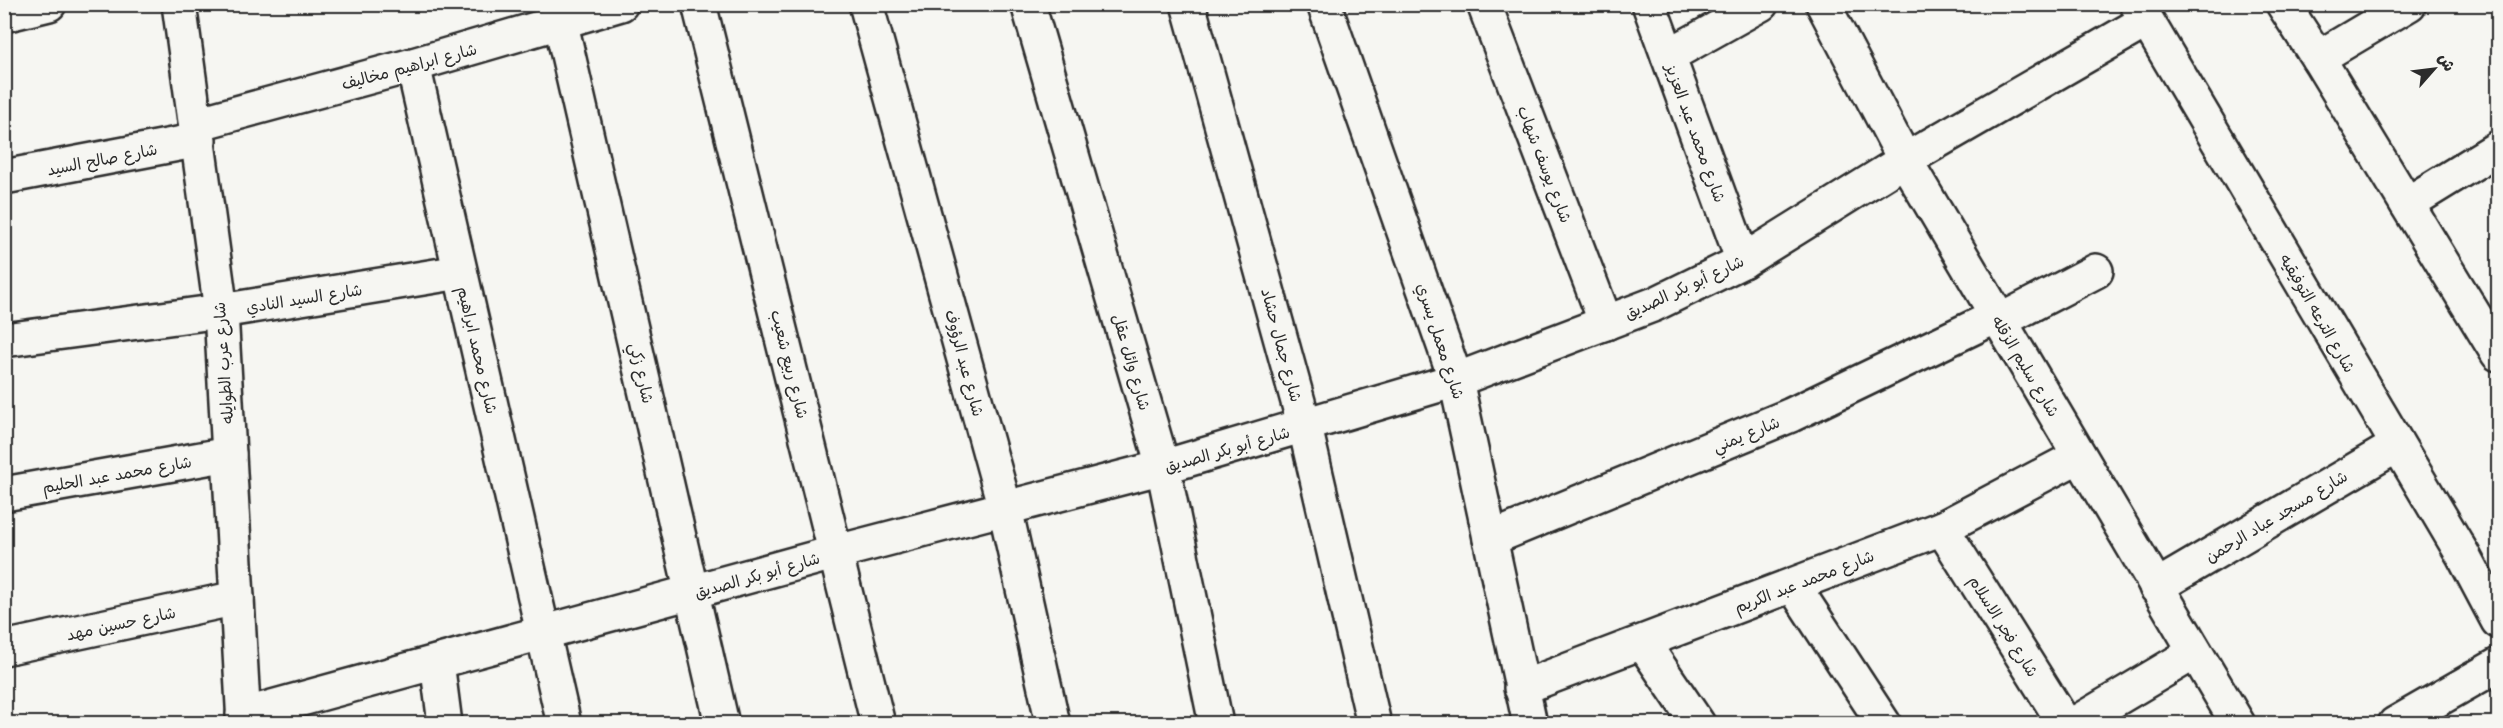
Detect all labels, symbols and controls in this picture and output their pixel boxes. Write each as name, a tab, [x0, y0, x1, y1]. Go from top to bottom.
street label: شارع ابراهيم مخاليف	[338, 35, 480, 97]
north arrow	[2404, 39, 2464, 99]
text: ش	[2433, 48, 2463, 75]
street label: شارع محمد عبد العزيز	[1659, 58, 1733, 206]
street label: شارع يوسف شهاب	[1512, 101, 1579, 226]
street label: شارع صالح السيد	[45, 136, 159, 181]
street label: شارع أبو بكر الصديق	[1620, 248, 1748, 325]
street label: شارع الترعه التوفيقيه	[2274, 249, 2363, 377]
street label: شارع السيد النادي	[244, 276, 364, 319]
street label: شارع معمل يسري	[1411, 279, 1472, 402]
street label: شارع محمد ابراهيم	[451, 284, 505, 416]
street label: شارع جمال حشاد	[1255, 285, 1310, 405]
street label: شارع عرب الطوايله	[206, 301, 239, 425]
street label: شارع ربيع شعيب	[765, 307, 816, 421]
street label: شارع عبد الرؤوف	[939, 307, 992, 419]
street label: شارع سليم الزقله	[1985, 310, 2067, 422]
street label: شارع وائل عقل	[1107, 311, 1158, 413]
street label: شارع زكي	[620, 340, 662, 406]
street label: شارع يمني	[1709, 409, 1784, 461]
street label: شارع أبو بكر الصديق	[1161, 419, 1293, 478]
street label: شارع محمد عبد الحليم	[40, 448, 194, 500]
street label: شارع مسجد عباد الرحمن	[2200, 463, 2352, 568]
street label: شارع محمد عبد الكريم	[1730, 542, 1878, 620]
street label: شارع أبو بكر الصديق	[691, 545, 823, 604]
street label: شارع فجر الاسلام	[1962, 570, 2046, 682]
street label: شارع حسين مهد	[64, 599, 178, 646]

